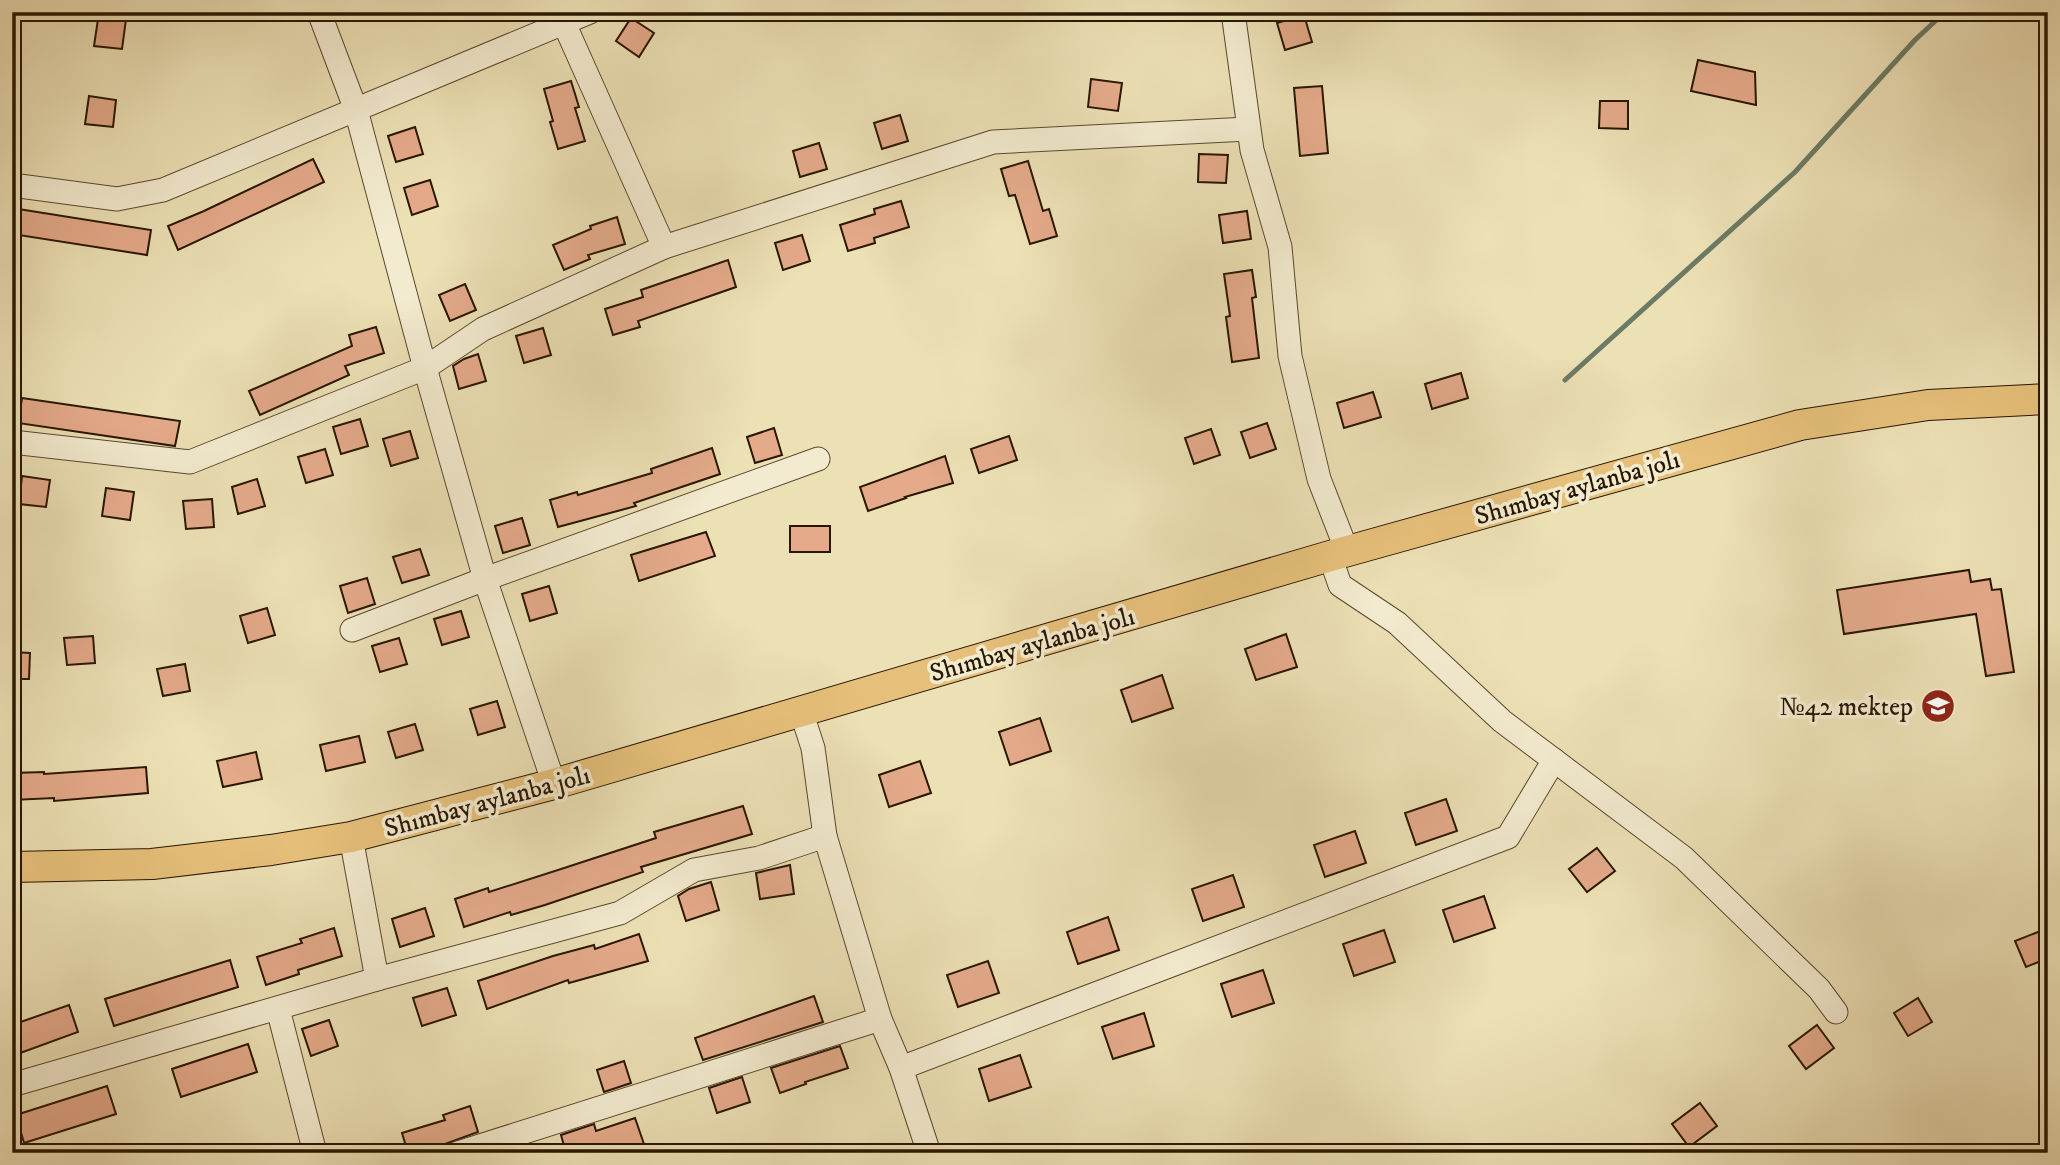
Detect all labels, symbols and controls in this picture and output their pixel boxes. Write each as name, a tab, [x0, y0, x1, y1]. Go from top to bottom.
street label: Shımbay aylanba jolı	[1471, 443, 1684, 533]
street label: Shımbay aylanba jolı	[926, 600, 1139, 690]
school or university icon: №42 mektep	[1919, 687, 1957, 725]
place label: №42 mektep	[1780, 691, 1913, 724]
street label: Shımbay aylanba jolı	[381, 759, 594, 846]

